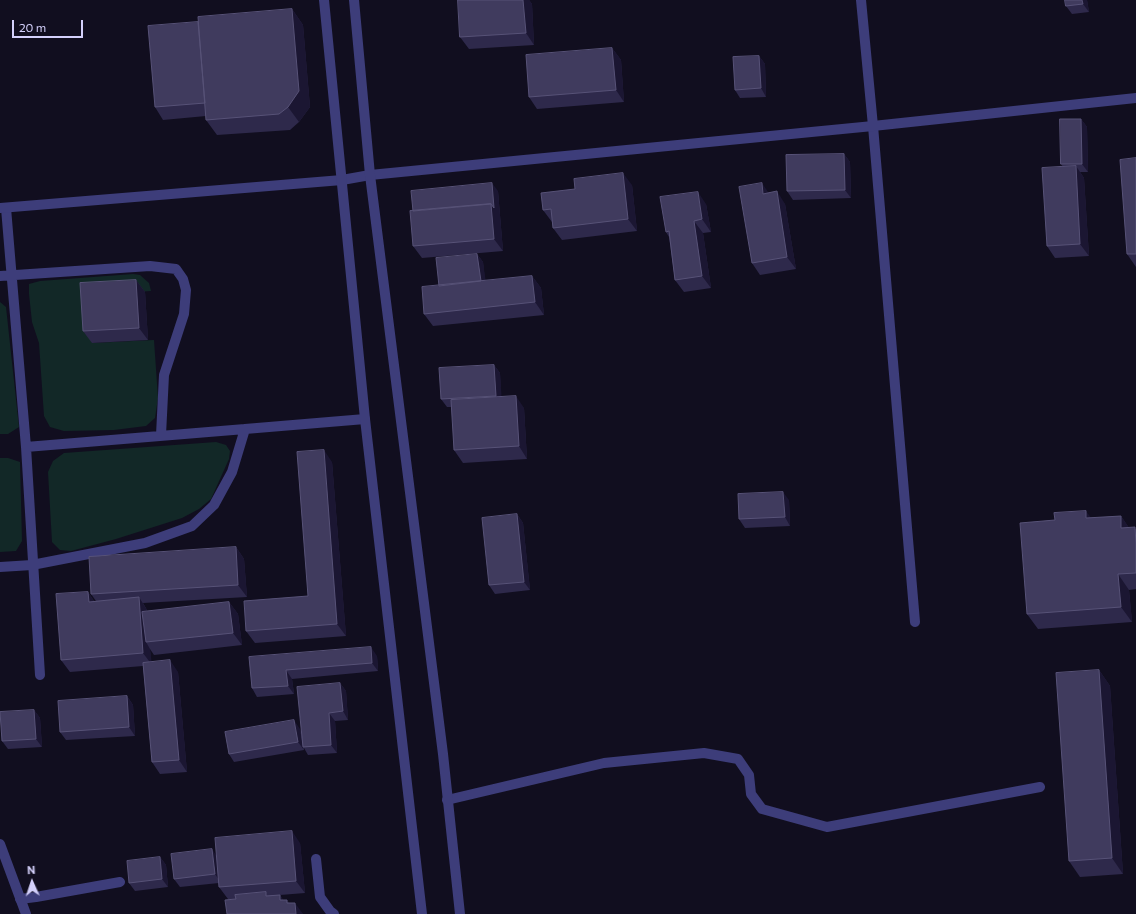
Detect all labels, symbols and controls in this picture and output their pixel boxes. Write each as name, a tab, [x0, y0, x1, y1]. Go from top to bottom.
scale bar	[14, 12, 85, 38]
text: 20 m	[19, 20, 46, 34]
north arrow	[12, 862, 52, 902]
text: N	[27, 863, 36, 876]

